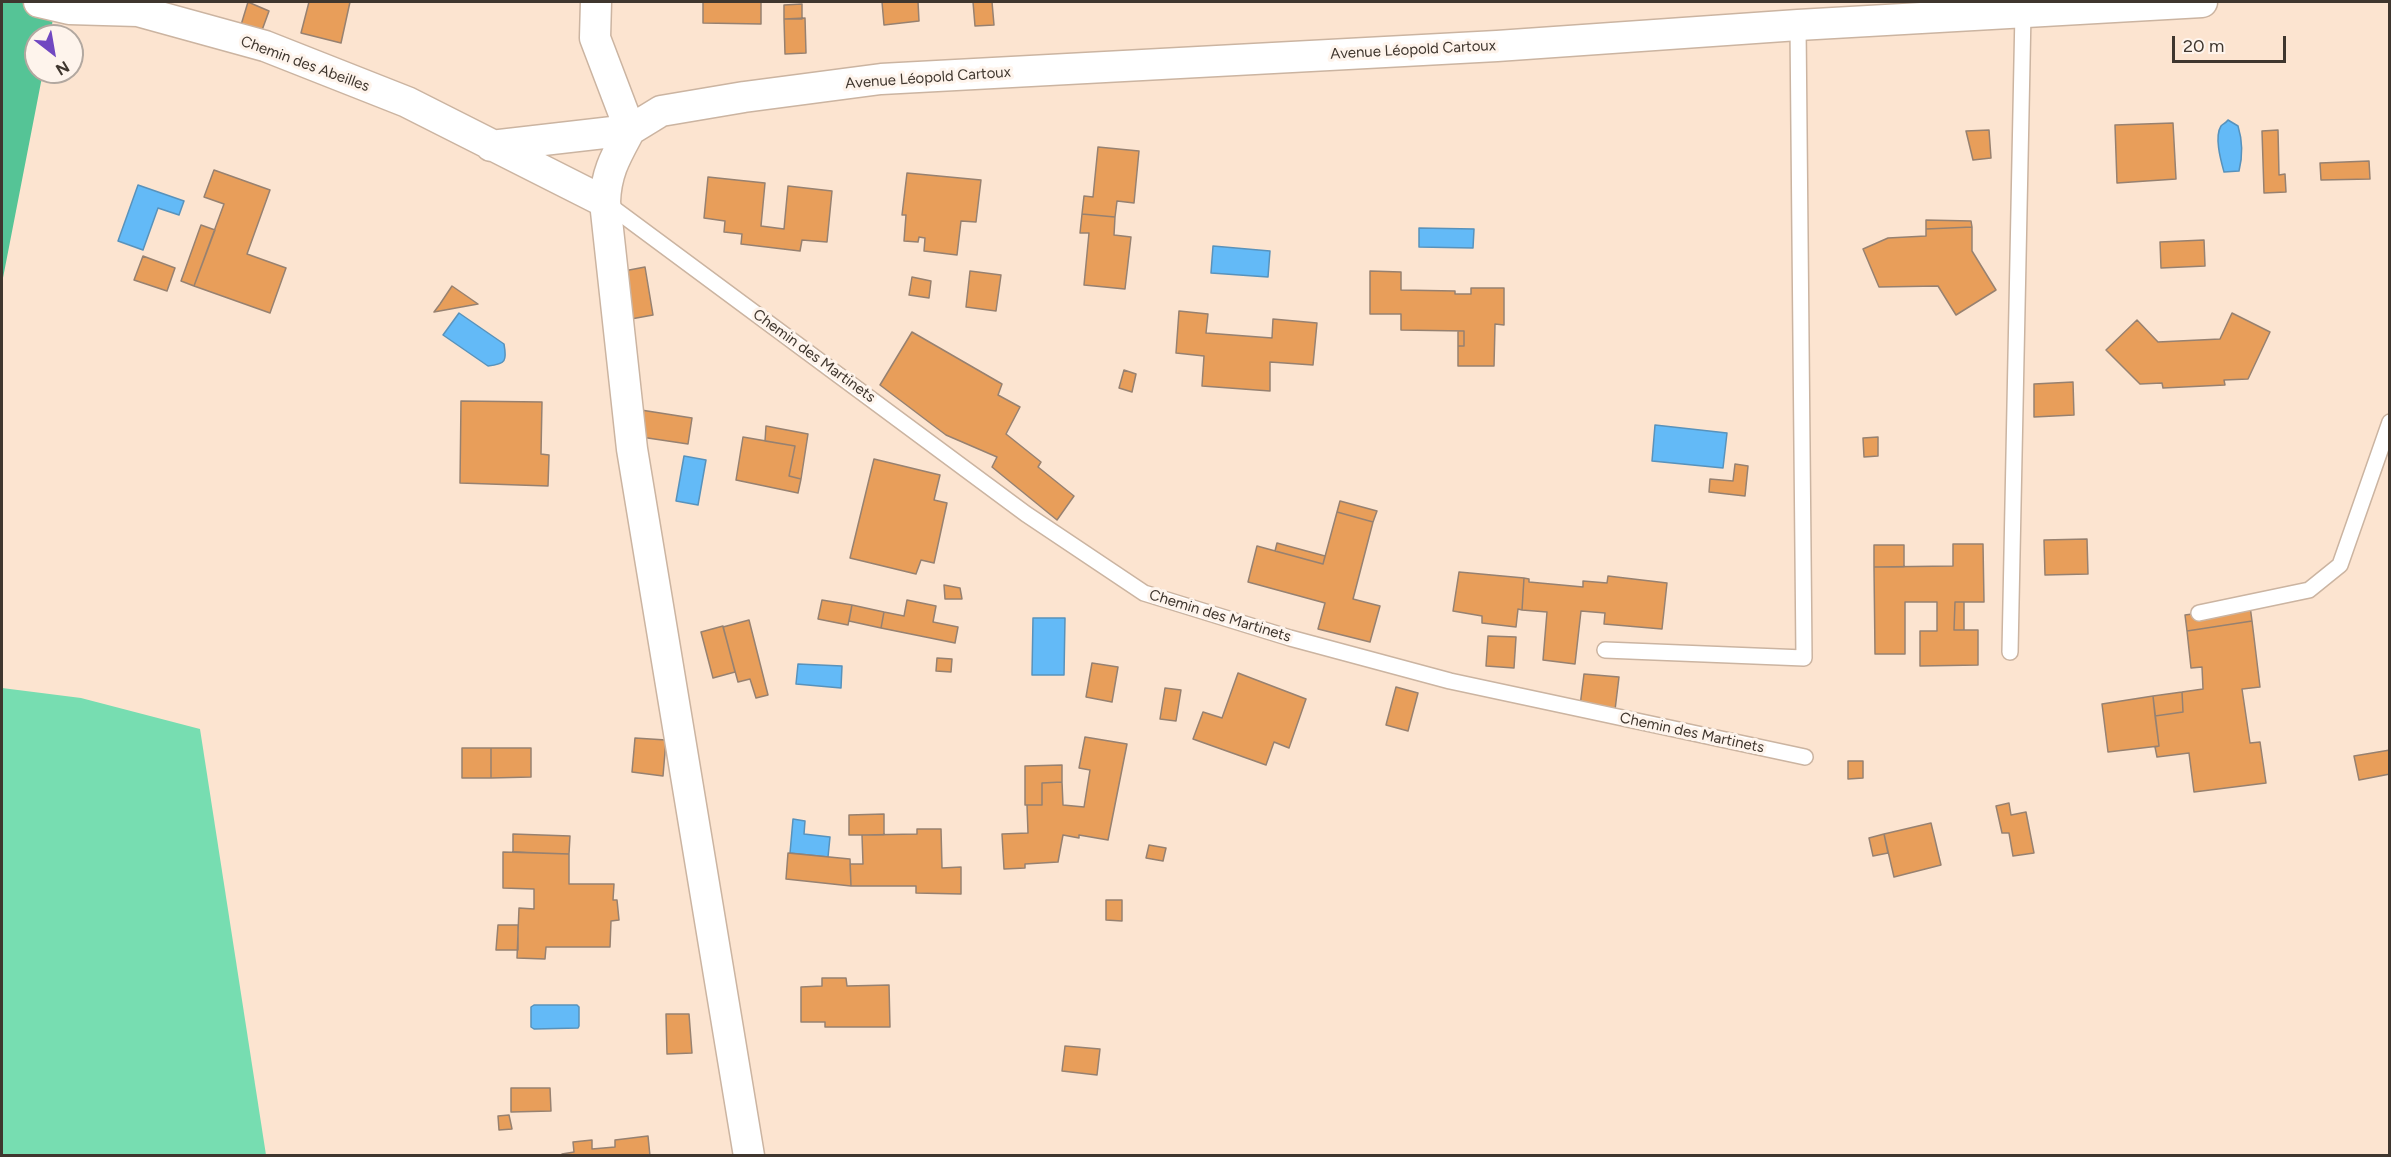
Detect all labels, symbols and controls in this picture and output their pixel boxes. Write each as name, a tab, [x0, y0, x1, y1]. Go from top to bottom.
north arrow	[24, 24, 84, 84]
scale bar	[2175, 24, 2289, 62]
street label: Chemin des Abeilles	[238, 32, 372, 96]
text: 20 m	[2183, 35, 2224, 57]
street label: Avenue Léopold Cartoux	[1330, 37, 1496, 63]
text: N	[52, 57, 73, 79]
street label: Avenue Léopold Cartoux	[845, 63, 1011, 93]
street label: Chemin des Martinets	[749, 305, 879, 407]
street label: Chemin des Martinets	[1147, 586, 1293, 646]
street label: Chemin des Martinets	[1618, 709, 1766, 757]

